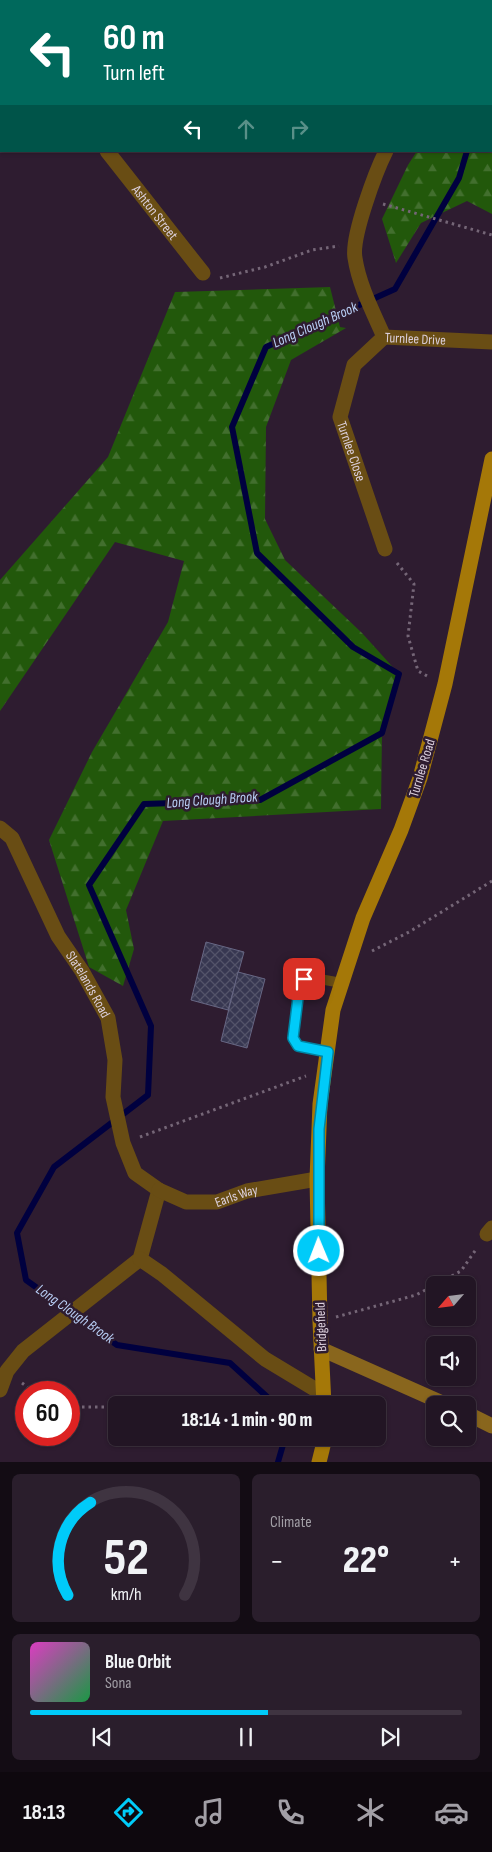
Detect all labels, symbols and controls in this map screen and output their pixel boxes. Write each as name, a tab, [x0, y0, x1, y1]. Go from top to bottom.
text: 60 m	[103, 17, 165, 60]
icon: left	[20, 20, 85, 85]
text: Turn left	[103, 60, 165, 87]
icon: left	[179, 115, 207, 143]
icon: ahead	[232, 115, 260, 143]
icon: right	[285, 115, 313, 143]
street label: Ashton Street	[128, 181, 182, 243]
water label: Long Clough Brook	[269, 298, 361, 352]
street label: Turnlee Drive	[384, 329, 446, 348]
street label: Turnlee Close	[334, 419, 370, 484]
street label: Turnlee Road	[405, 737, 439, 799]
water label: Long Clough Brook	[166, 787, 259, 813]
street label: Slatelands Road	[62, 948, 115, 1021]
pin	[283, 958, 325, 1000]
icon: arrive	[290, 965, 318, 993]
street label: Earls Way	[212, 1181, 260, 1211]
position arrow	[292, 1224, 344, 1276]
north arrow	[426, 1276, 476, 1326]
map controls	[426, 1276, 476, 1446]
water label: Long Clough Brook	[32, 1280, 118, 1348]
street label: Bridgefield	[312, 1302, 330, 1352]
button: sound	[426, 1336, 476, 1386]
speed limit sign: 60	[15, 1381, 80, 1446]
button: search	[426, 1396, 476, 1446]
text: 18:14 · 1 min · 90 m	[182, 1409, 312, 1432]
text: Climate	[270, 1513, 312, 1532]
text: 52	[103, 1527, 149, 1590]
text: 22°	[343, 1538, 389, 1583]
text: −	[270, 1545, 284, 1578]
text: +	[448, 1545, 462, 1578]
text: km/h	[111, 1584, 141, 1605]
text: Blue Orbit	[105, 1651, 171, 1674]
text: Sona	[105, 1674, 132, 1693]
icon: previous	[88, 1723, 116, 1751]
icon: pause	[232, 1723, 260, 1751]
icon: next	[376, 1723, 404, 1751]
icon: directions	[111, 1795, 146, 1830]
icon: music	[192, 1795, 227, 1830]
icon: phone	[273, 1795, 308, 1830]
icon: climate	[353, 1795, 388, 1830]
icon: car	[434, 1795, 469, 1830]
text: 18:13	[23, 1799, 65, 1826]

